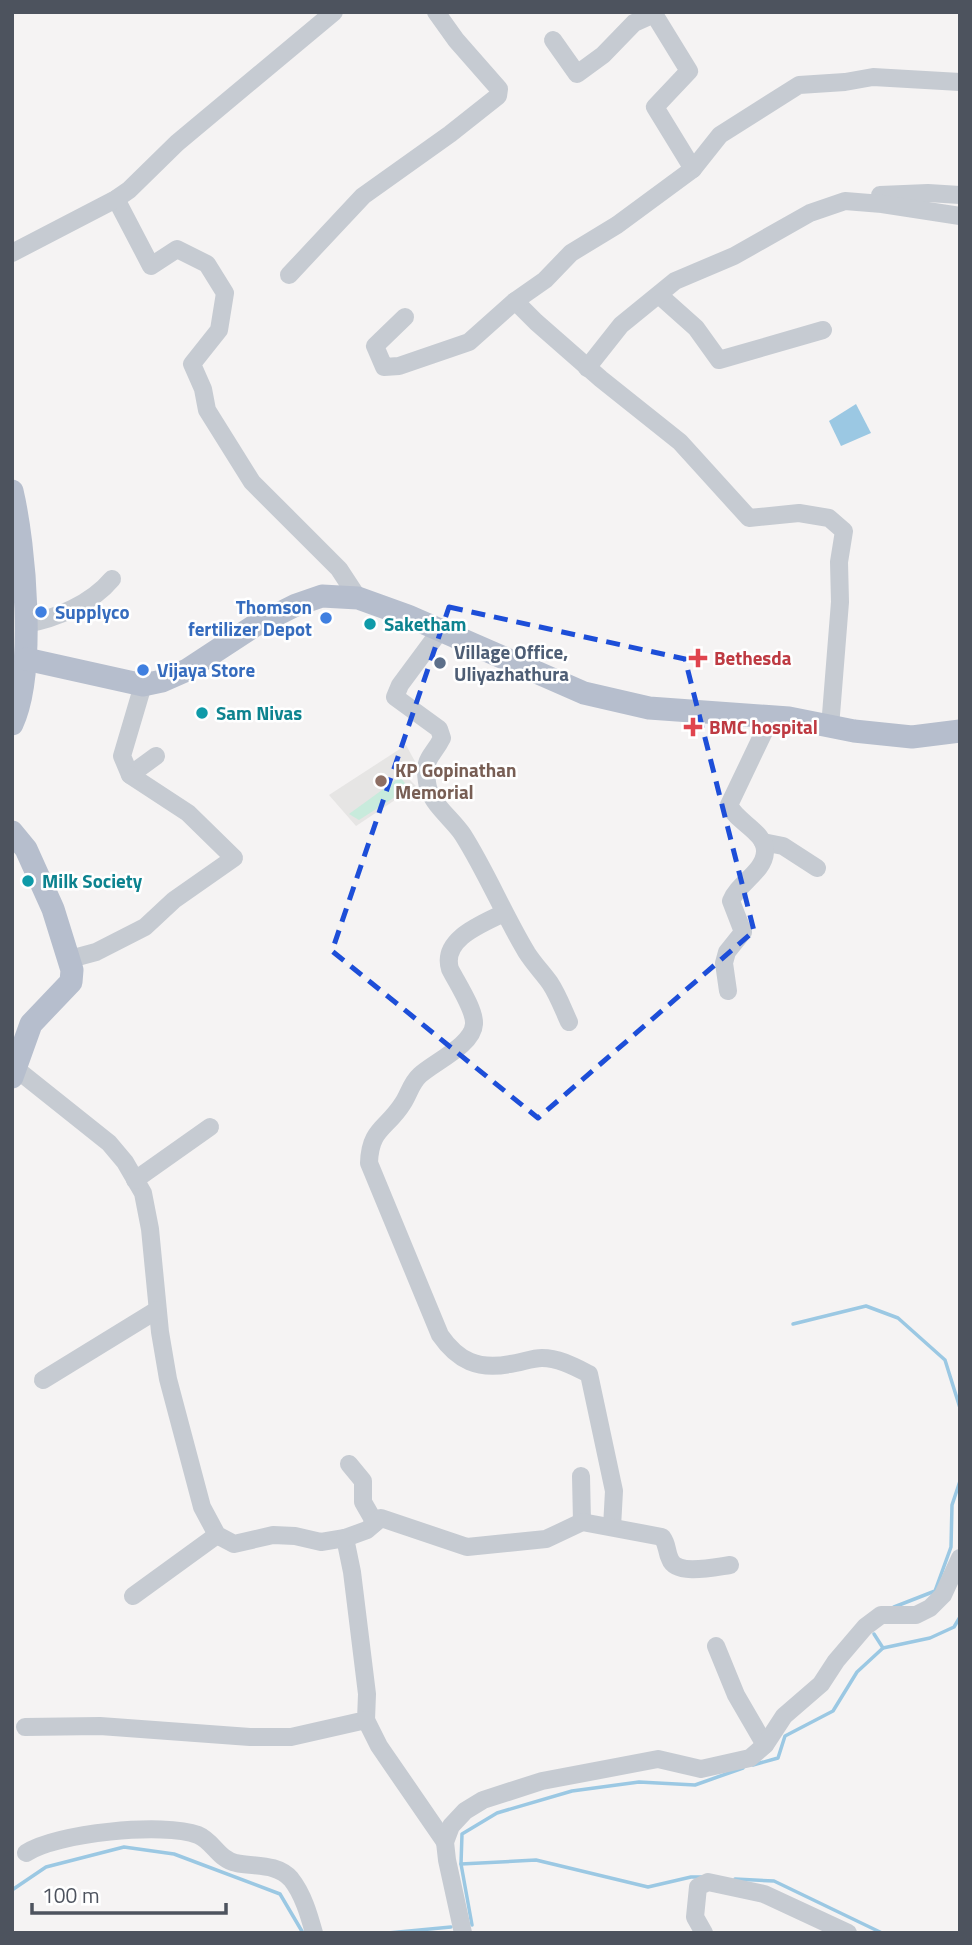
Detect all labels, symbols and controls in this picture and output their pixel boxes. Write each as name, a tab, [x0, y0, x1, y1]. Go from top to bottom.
place label: Thomson fertilizer Depot	[188, 592, 312, 643]
place label: Supplyco	[55, 597, 130, 626]
marker: Supplyco	[33, 604, 49, 620]
place label: Saketham	[384, 609, 466, 638]
marker: Thomson fertilizer Depot	[318, 610, 334, 626]
marker: Saketham	[362, 616, 378, 632]
place label: Village Office, Uliyazhathura	[454, 637, 569, 688]
place label: Bethesda	[714, 643, 792, 672]
marker: Bethesda	[688, 648, 708, 668]
place label: Vijaya Store	[157, 655, 255, 684]
marker: Village Office, Uliyazhathura	[432, 655, 448, 671]
marker: Vijaya Store	[135, 662, 151, 678]
place label: Sam Nivas	[216, 698, 302, 727]
marker: Sam Nivas	[194, 705, 210, 721]
place label: BMC hospital	[709, 712, 818, 741]
marker: BMC hospital	[683, 717, 703, 737]
place label: KP Gopinathan Memorial	[395, 755, 516, 806]
marker: KP Gopinathan Memorial	[373, 773, 389, 789]
place label: Milk Society	[42, 866, 143, 895]
marker: Milk Society	[20, 873, 36, 889]
scale bar	[32, 1871, 226, 1915]
text: 100 m	[42, 1879, 99, 1911]

